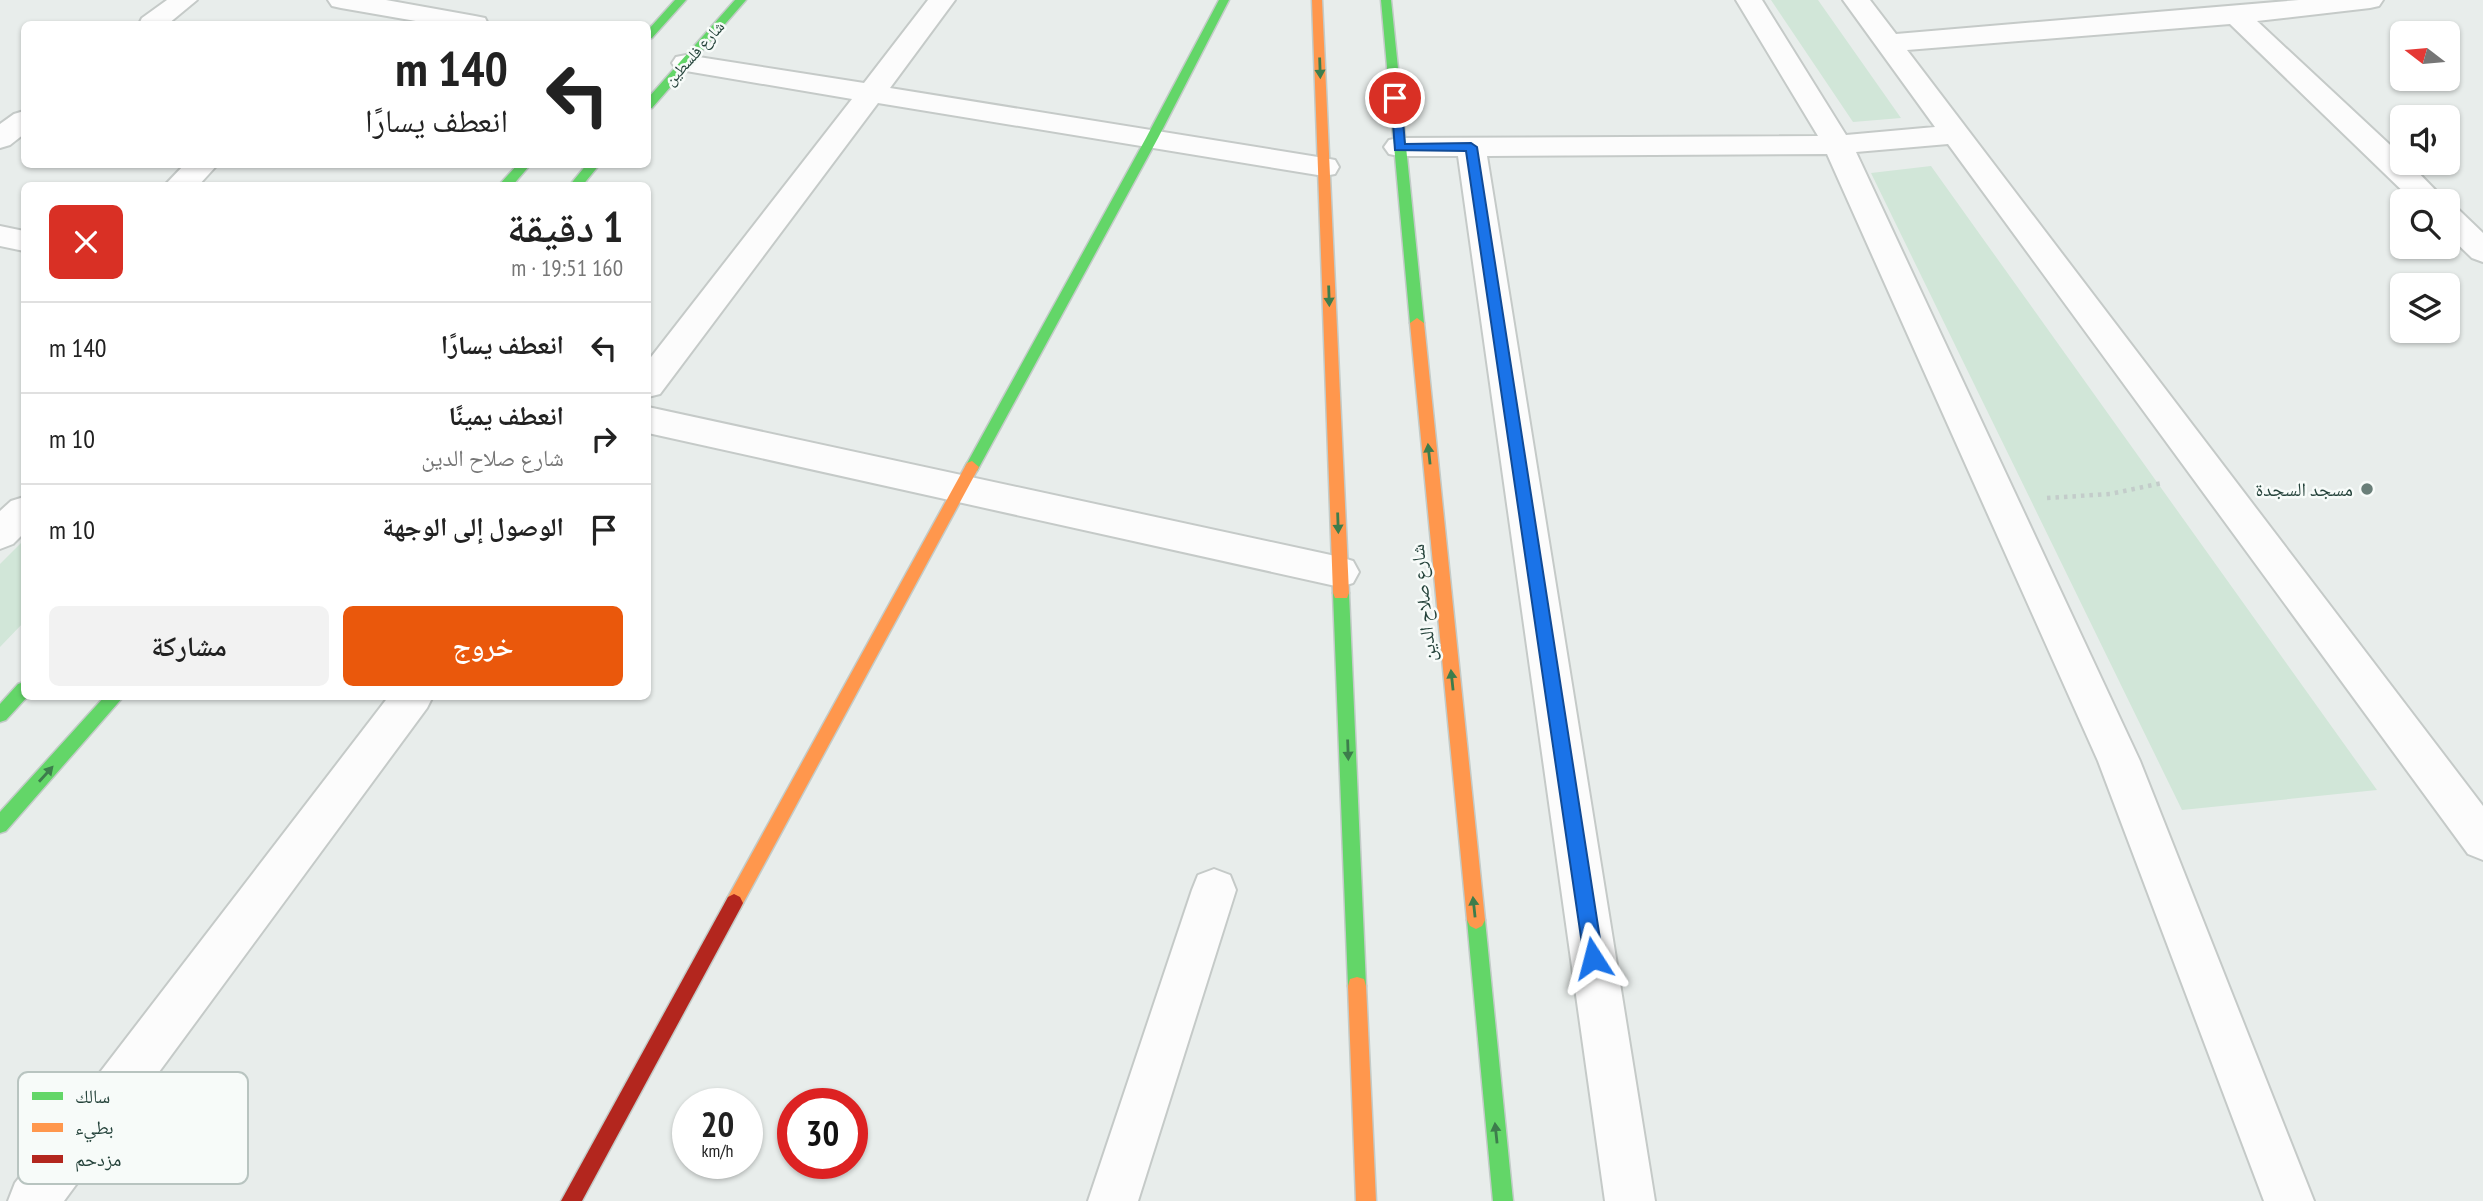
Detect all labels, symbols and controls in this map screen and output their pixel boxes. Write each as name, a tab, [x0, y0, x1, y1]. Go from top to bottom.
street label: شارع فلسطين	[660, 16, 729, 90]
north arrow	[2390, 21, 2460, 91]
map controls	[2390, 21, 2460, 343]
text: 140 m	[395, 36, 508, 100]
icon: left	[532, 49, 623, 140]
one-way arrow	[1314, 57, 1325, 79]
pin	[1365, 68, 1425, 128]
icon: arrive	[1376, 79, 1414, 117]
text: انعطف يسارًا	[365, 99, 508, 141]
button: sound	[2390, 105, 2460, 175]
button: search	[2390, 189, 2460, 259]
text: 1 دقيقة	[507, 199, 623, 254]
button: close	[49, 205, 123, 279]
text: 160 m · 19:51	[511, 253, 623, 282]
button: layers	[2390, 273, 2460, 343]
one-way arrow	[1323, 285, 1334, 307]
text: انعطف يسارًا	[441, 328, 564, 361]
icon: left	[585, 329, 623, 367]
text: 140 m	[49, 331, 107, 364]
text: انعطف يمينًا	[448, 399, 564, 432]
icon: right	[585, 420, 623, 458]
text: 10 m	[49, 422, 95, 455]
text: شارع صلاح الدين	[421, 443, 564, 472]
one-way arrow	[1424, 443, 1435, 465]
place label: مسجد السجدة	[2255, 477, 2353, 501]
marker: مسجد السجدة	[2359, 481, 2375, 497]
text: الوصول إلى الوجهة	[382, 510, 564, 543]
icon: arrive	[585, 511, 623, 549]
one-way arrow	[1333, 512, 1344, 534]
text: 10 m	[49, 513, 95, 546]
street label: شارع صلاح الدين	[1405, 543, 1441, 663]
button: مشاركة	[49, 606, 329, 686]
button: خروج	[343, 606, 623, 686]
one-way arrow	[1446, 669, 1457, 691]
one-way arrow	[1342, 739, 1353, 761]
one-way arrow	[37, 766, 53, 783]
one-way arrow	[1468, 895, 1479, 917]
position arrow	[1556, 921, 1630, 995]
legend	[18, 1072, 248, 1184]
text: سالك	[75, 1084, 110, 1108]
speed limit sign: 30	[777, 1088, 868, 1179]
text: 20	[701, 1101, 734, 1147]
text: بطيء	[75, 1115, 114, 1143]
one-way arrow	[1490, 1122, 1501, 1144]
text: km/h	[702, 1139, 733, 1162]
text: مزدحم	[75, 1147, 121, 1172]

